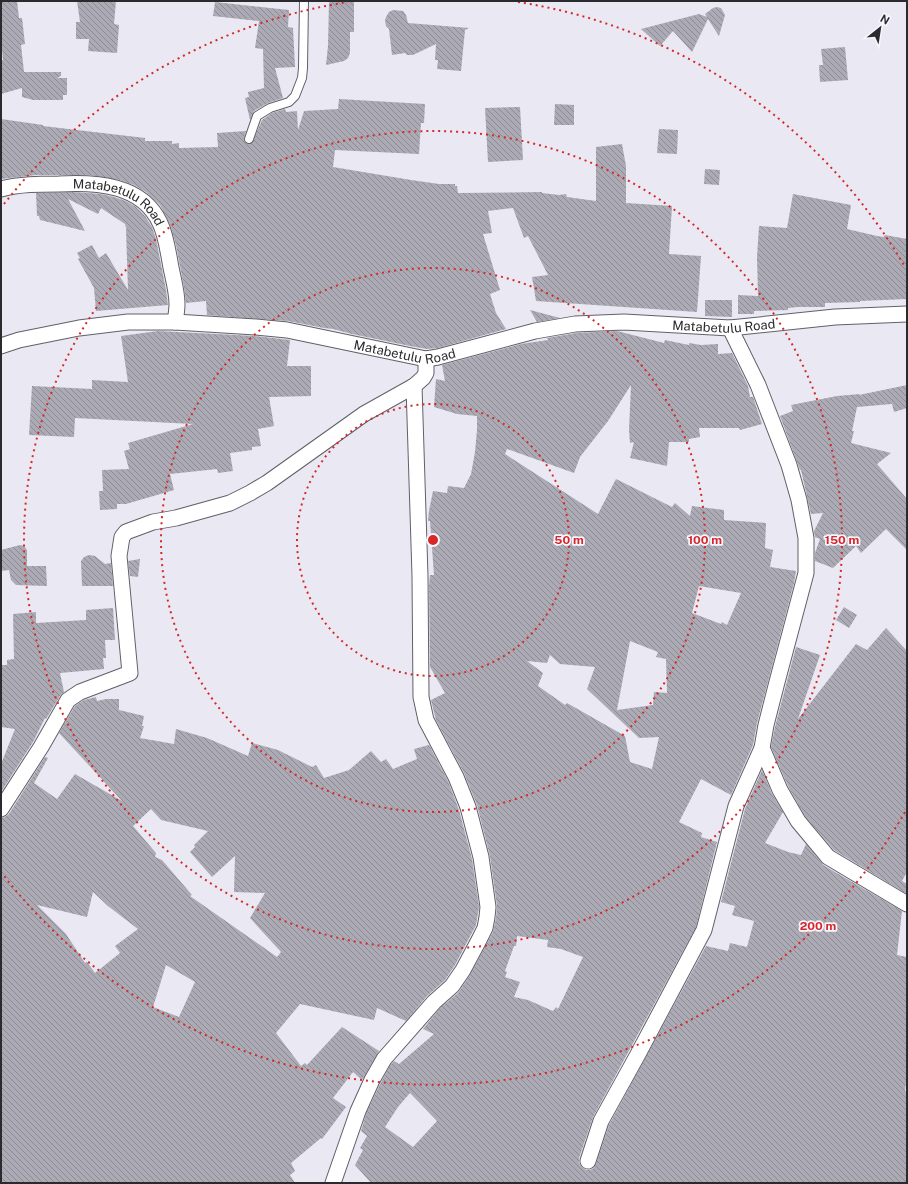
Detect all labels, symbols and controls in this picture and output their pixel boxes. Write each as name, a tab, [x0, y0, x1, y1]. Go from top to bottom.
north arrow	[860, 8, 900, 48]
text: N	[878, 12, 892, 27]
street label: Matabetulu Road	[73, 176, 167, 228]
street label: Matabetulu Road	[672, 316, 776, 336]
street label: Matabetulu Road	[352, 337, 457, 367]
centre of rings	[426, 533, 440, 547]
text: 50 m	[554, 533, 584, 547]
text: 100 m	[688, 533, 722, 547]
text: 150 m	[825, 533, 859, 547]
text: 200 m	[800, 919, 836, 933]

